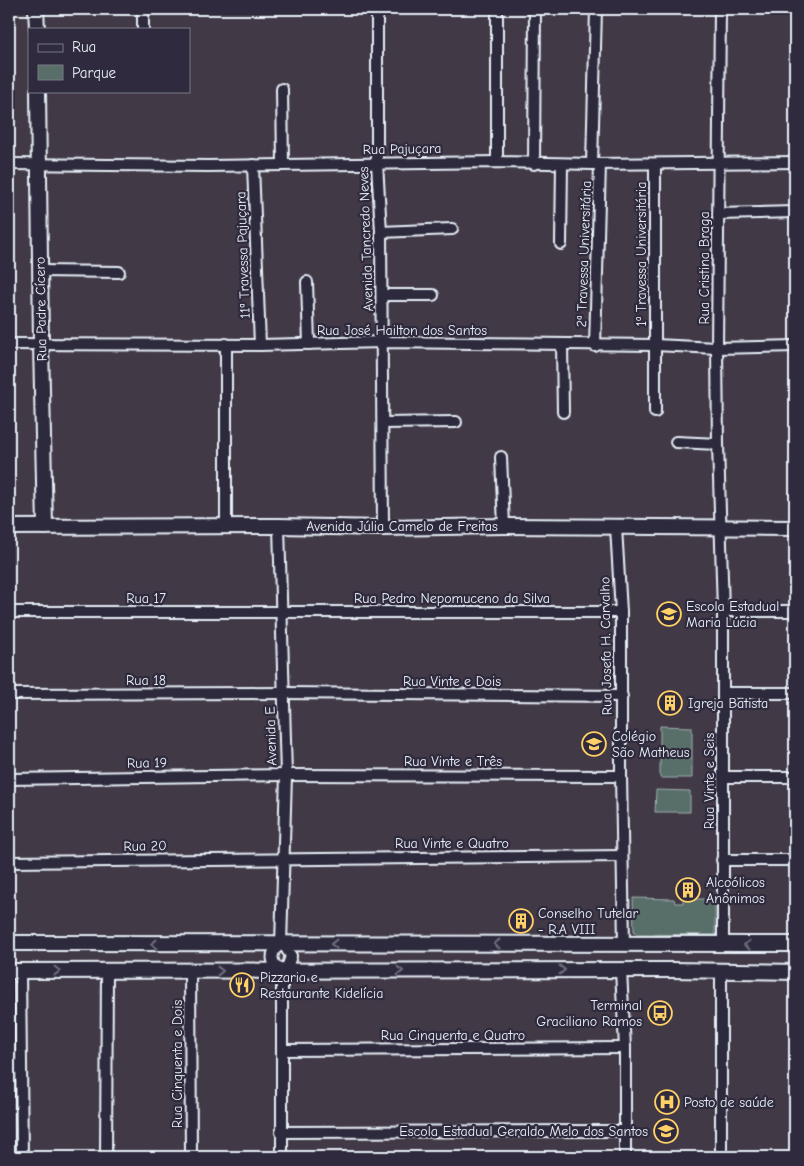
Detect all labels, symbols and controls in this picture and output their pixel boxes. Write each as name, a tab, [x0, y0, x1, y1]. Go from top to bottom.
legend	[28, 28, 190, 92]
text: Rua	[72, 38, 96, 56]
text: Parque	[72, 64, 117, 82]
street label: Rua Pajuçara	[362, 140, 442, 158]
street label: Avenida Tancredo Neves	[355, 166, 377, 312]
street label: 2ª Travessa Universitária	[573, 180, 595, 328]
street label: 1ª Travessa Universitária	[633, 182, 650, 326]
street label: 11ª Travessa Pajuçara	[232, 191, 254, 319]
street label: Rua Cristina Braga	[696, 211, 713, 325]
street label: Rua Padre Cícero	[32, 257, 50, 361]
street label: Rua José Hailton dos Santos	[317, 322, 487, 339]
street label: Avenida Júlia Camelo de Freitas	[306, 518, 498, 535]
street label: Rua Josefa H. Carvalho	[596, 577, 616, 715]
street label: Rua 17	[126, 590, 166, 607]
street label: Rua Pedro Nepomuceno da Silva	[354, 590, 550, 607]
place label: Escola Estadual Maria Lúcia	[686, 598, 779, 631]
school or university icon: Escola Estadual Maria Lúcia	[656, 601, 682, 627]
street label: Rua 18	[126, 672, 166, 689]
street label: Rua Vinte e Dois	[403, 673, 501, 690]
building icon: Igreja Batista	[657, 690, 683, 716]
place label: Igreja Batista	[688, 695, 768, 712]
street label: Avenida E	[261, 706, 281, 766]
place label: Colégio São Matheus	[612, 728, 690, 761]
school or university icon: Colégio São Matheus	[581, 731, 607, 757]
street label: Rua Vinte e Seis	[701, 733, 718, 829]
street label: Rua Vinte e Três	[404, 753, 502, 770]
street label: Rua 19	[127, 754, 167, 772]
street label: Rua Vinte e Quatro	[395, 835, 509, 852]
street label: Rua 20	[123, 837, 167, 855]
place label: Alcoólicos Anônimos	[706, 874, 765, 907]
building icon: Alcoólicos Anônimos	[675, 877, 701, 903]
place label: Conselho Tutelar - R.A VIII	[538, 905, 639, 938]
building icon: Conselho Tutelar - R.A VIII	[508, 908, 534, 934]
one-way arrow	[150, 939, 158, 949]
one-way arrow	[330, 939, 338, 949]
one-way arrow	[492, 939, 500, 949]
one-way arrow	[742, 940, 750, 950]
one-way arrow	[559, 965, 567, 975]
one-way arrow	[54, 966, 62, 976]
one-way arrow	[216, 966, 224, 976]
one-way arrow	[396, 966, 404, 976]
place label: Pizzaria e Restaurante Kidelícia	[260, 969, 383, 1002]
restaurant icon: Pizzaria e Restaurante Kidelícia	[229, 972, 255, 998]
place label: Terminal Graciliano Ramos	[536, 997, 642, 1030]
street label: Rua Cinquenta e Dois	[169, 1000, 186, 1128]
bus stop icon: Terminal Graciliano Ramos	[647, 1000, 673, 1026]
street label: Rua Cinquenta e Quatro	[381, 1027, 525, 1044]
hospital icon: Posto de saúde	[654, 1089, 680, 1115]
place label: Posto de saúde	[684, 1094, 774, 1111]
school or university icon: Escola Estadual Geraldo Melo dos Santos	[653, 1118, 679, 1144]
place label: Escola Estadual Geraldo Melo dos Santos	[399, 1123, 648, 1140]

